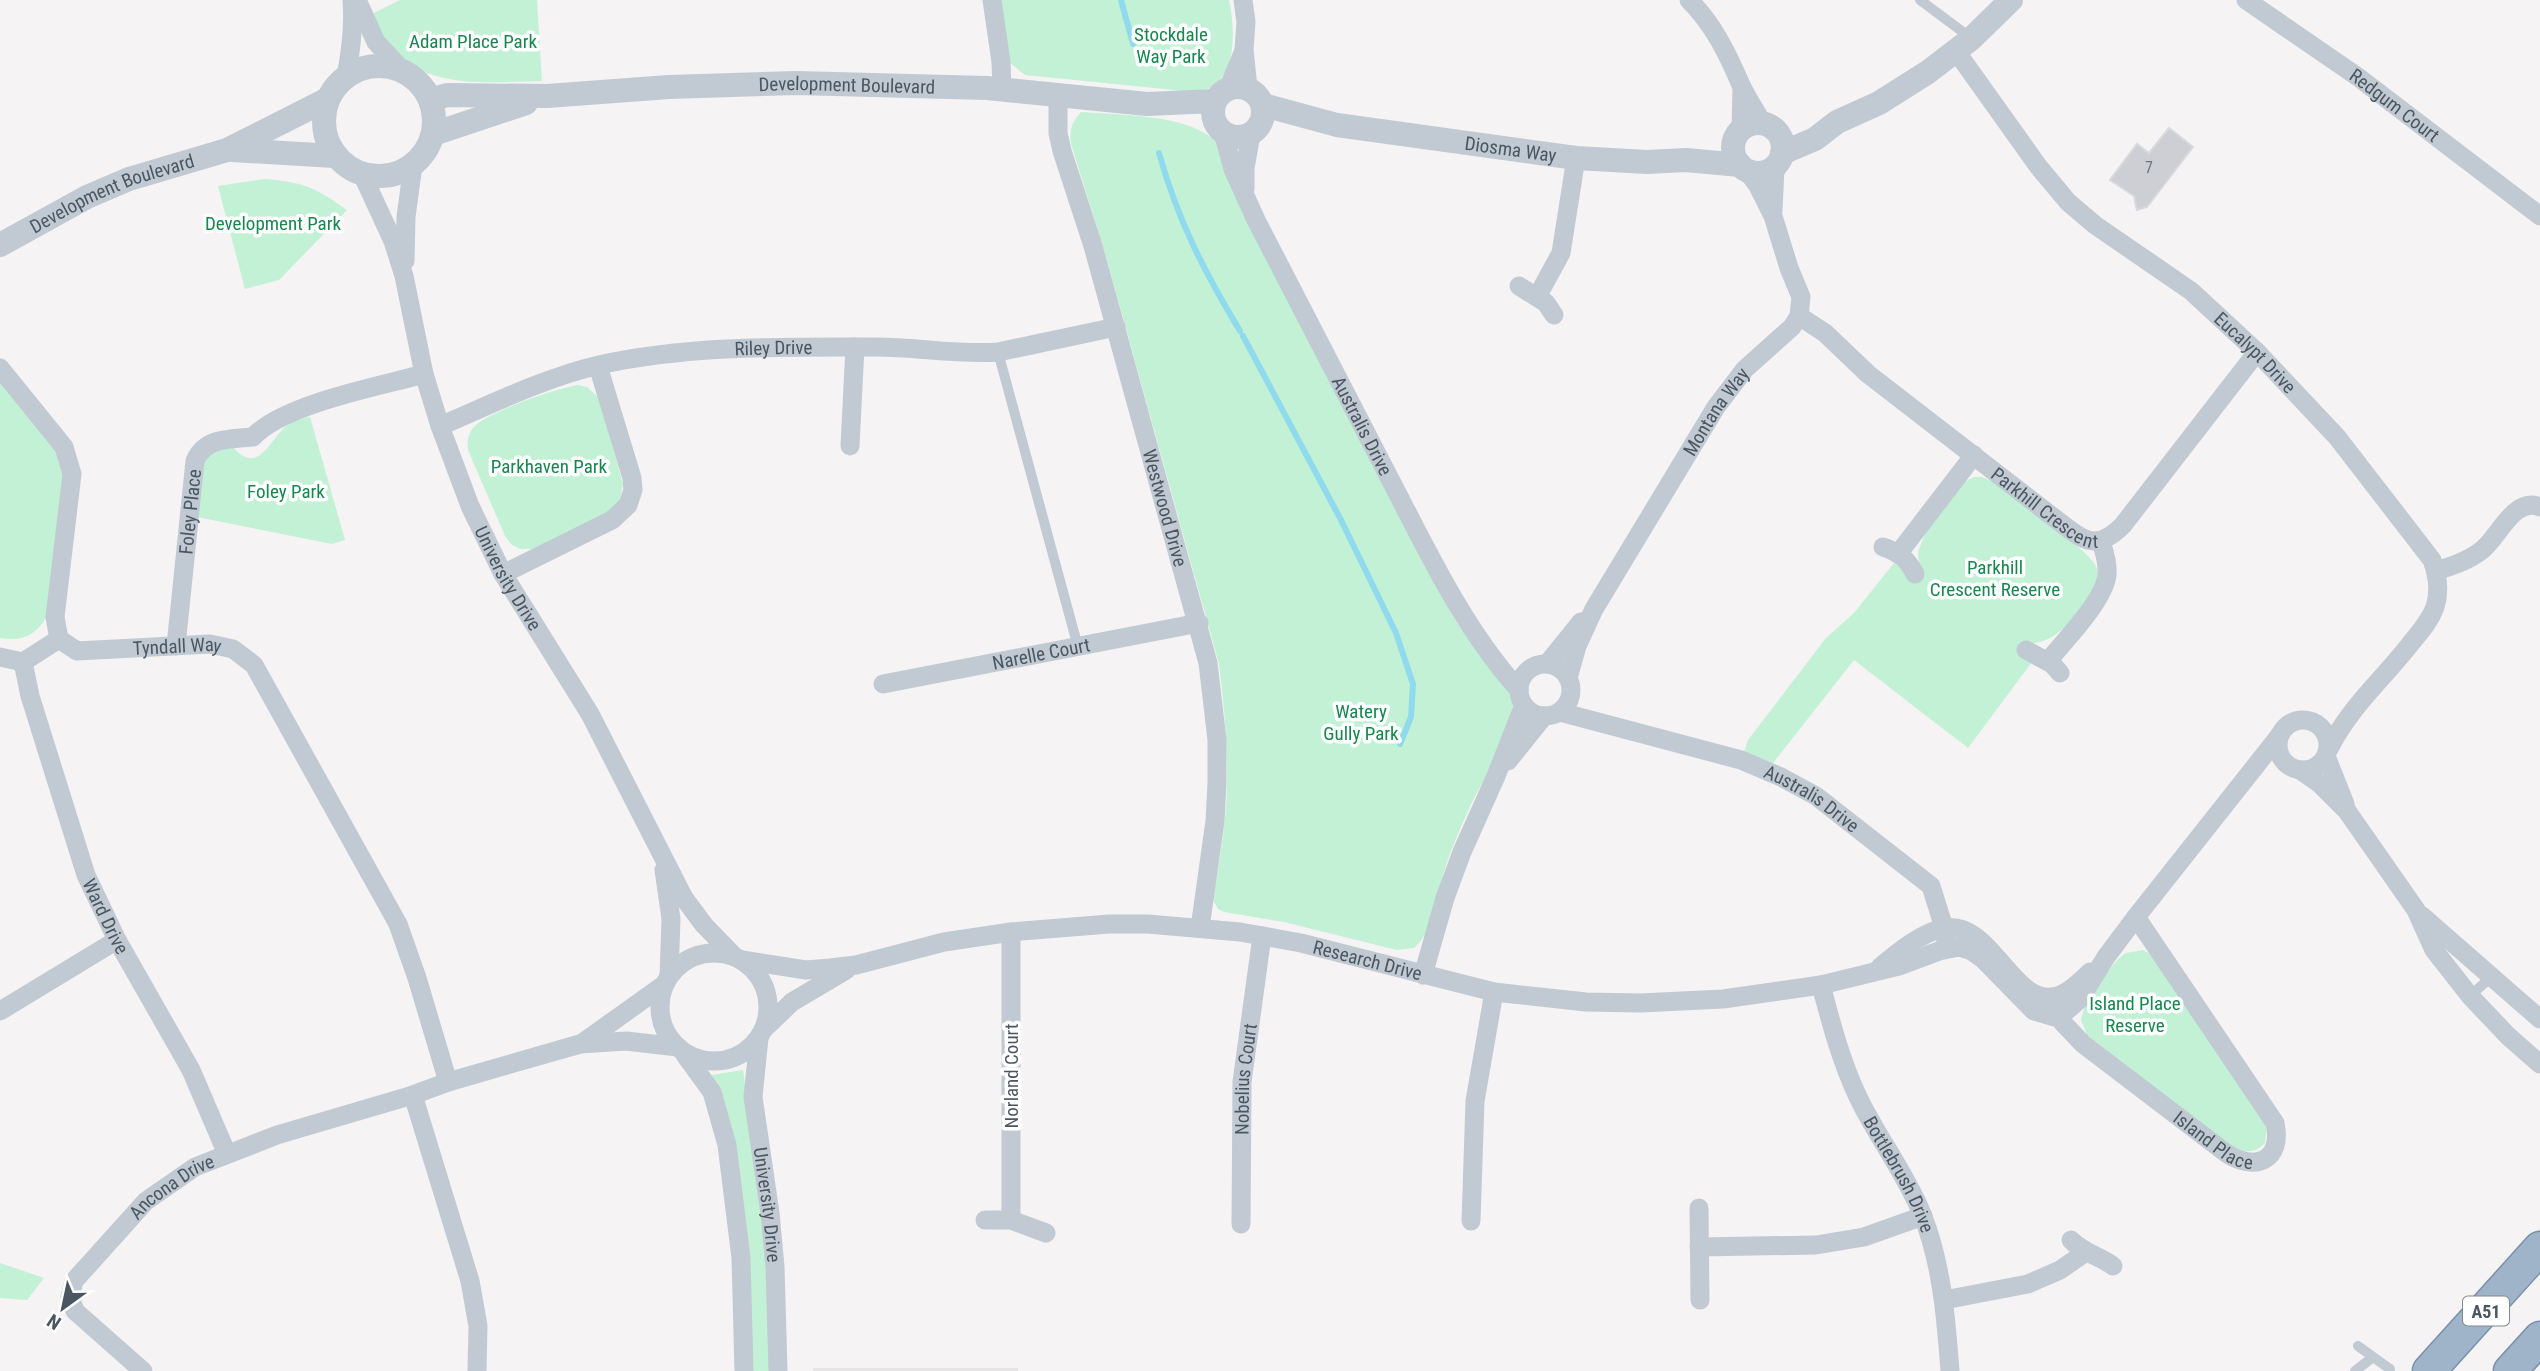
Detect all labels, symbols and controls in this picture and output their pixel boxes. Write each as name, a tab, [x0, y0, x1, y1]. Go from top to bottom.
park label: Stockdale Way Park	[1134, 23, 1208, 68]
park label: Adam Place Park	[409, 30, 537, 53]
street label: Redgum Court	[2345, 63, 2444, 147]
street label: Development Boulevard	[758, 71, 936, 98]
street label: Diosma Way	[1463, 131, 1558, 167]
street label: Development Boulevard	[26, 149, 197, 238]
house number: 7	[2145, 158, 2153, 177]
park label: Development Park	[205, 212, 341, 235]
street label: Eucalypt Drive	[2210, 307, 2301, 398]
street label: Riley Drive	[734, 335, 812, 360]
street label: Montana Way	[1678, 363, 1754, 460]
street label: Australis Drive	[1327, 372, 1398, 479]
street label: Westwood Drive	[1138, 447, 1192, 569]
park label: Parkhaven Park	[491, 455, 608, 478]
street label: Parkhill Crescent	[1987, 462, 2098, 552]
street label: Foley Place	[174, 468, 206, 555]
park label: Foley Park	[247, 480, 325, 503]
street label: University Drive	[470, 522, 547, 634]
park label: Parkhill Crescent Reserve	[1930, 556, 2060, 601]
street label: Tyndall Way	[132, 632, 224, 660]
street label: Narelle Court	[990, 633, 1092, 674]
park label: Watery Gully Park	[1323, 700, 1399, 745]
street label: Australis Drive	[1761, 760, 1864, 837]
street label: Ward Drive	[78, 875, 134, 958]
street label: Research Drive	[1311, 935, 1425, 985]
park label: Island Place Reserve	[2089, 992, 2181, 1037]
street label: Nobelius Court	[1230, 1022, 1261, 1135]
street label: Norland Court	[1000, 1024, 1023, 1128]
street label: Island Place	[2169, 1106, 2254, 1174]
street label: Bottlebrush Drive	[1859, 1112, 1939, 1236]
street label: University Drive	[749, 1146, 786, 1263]
street label: Ancona Drive	[124, 1149, 217, 1224]
north arrow	[28, 1273, 98, 1343]
road number: A51	[2463, 1296, 2509, 1326]
text: N	[43, 1309, 65, 1335]

